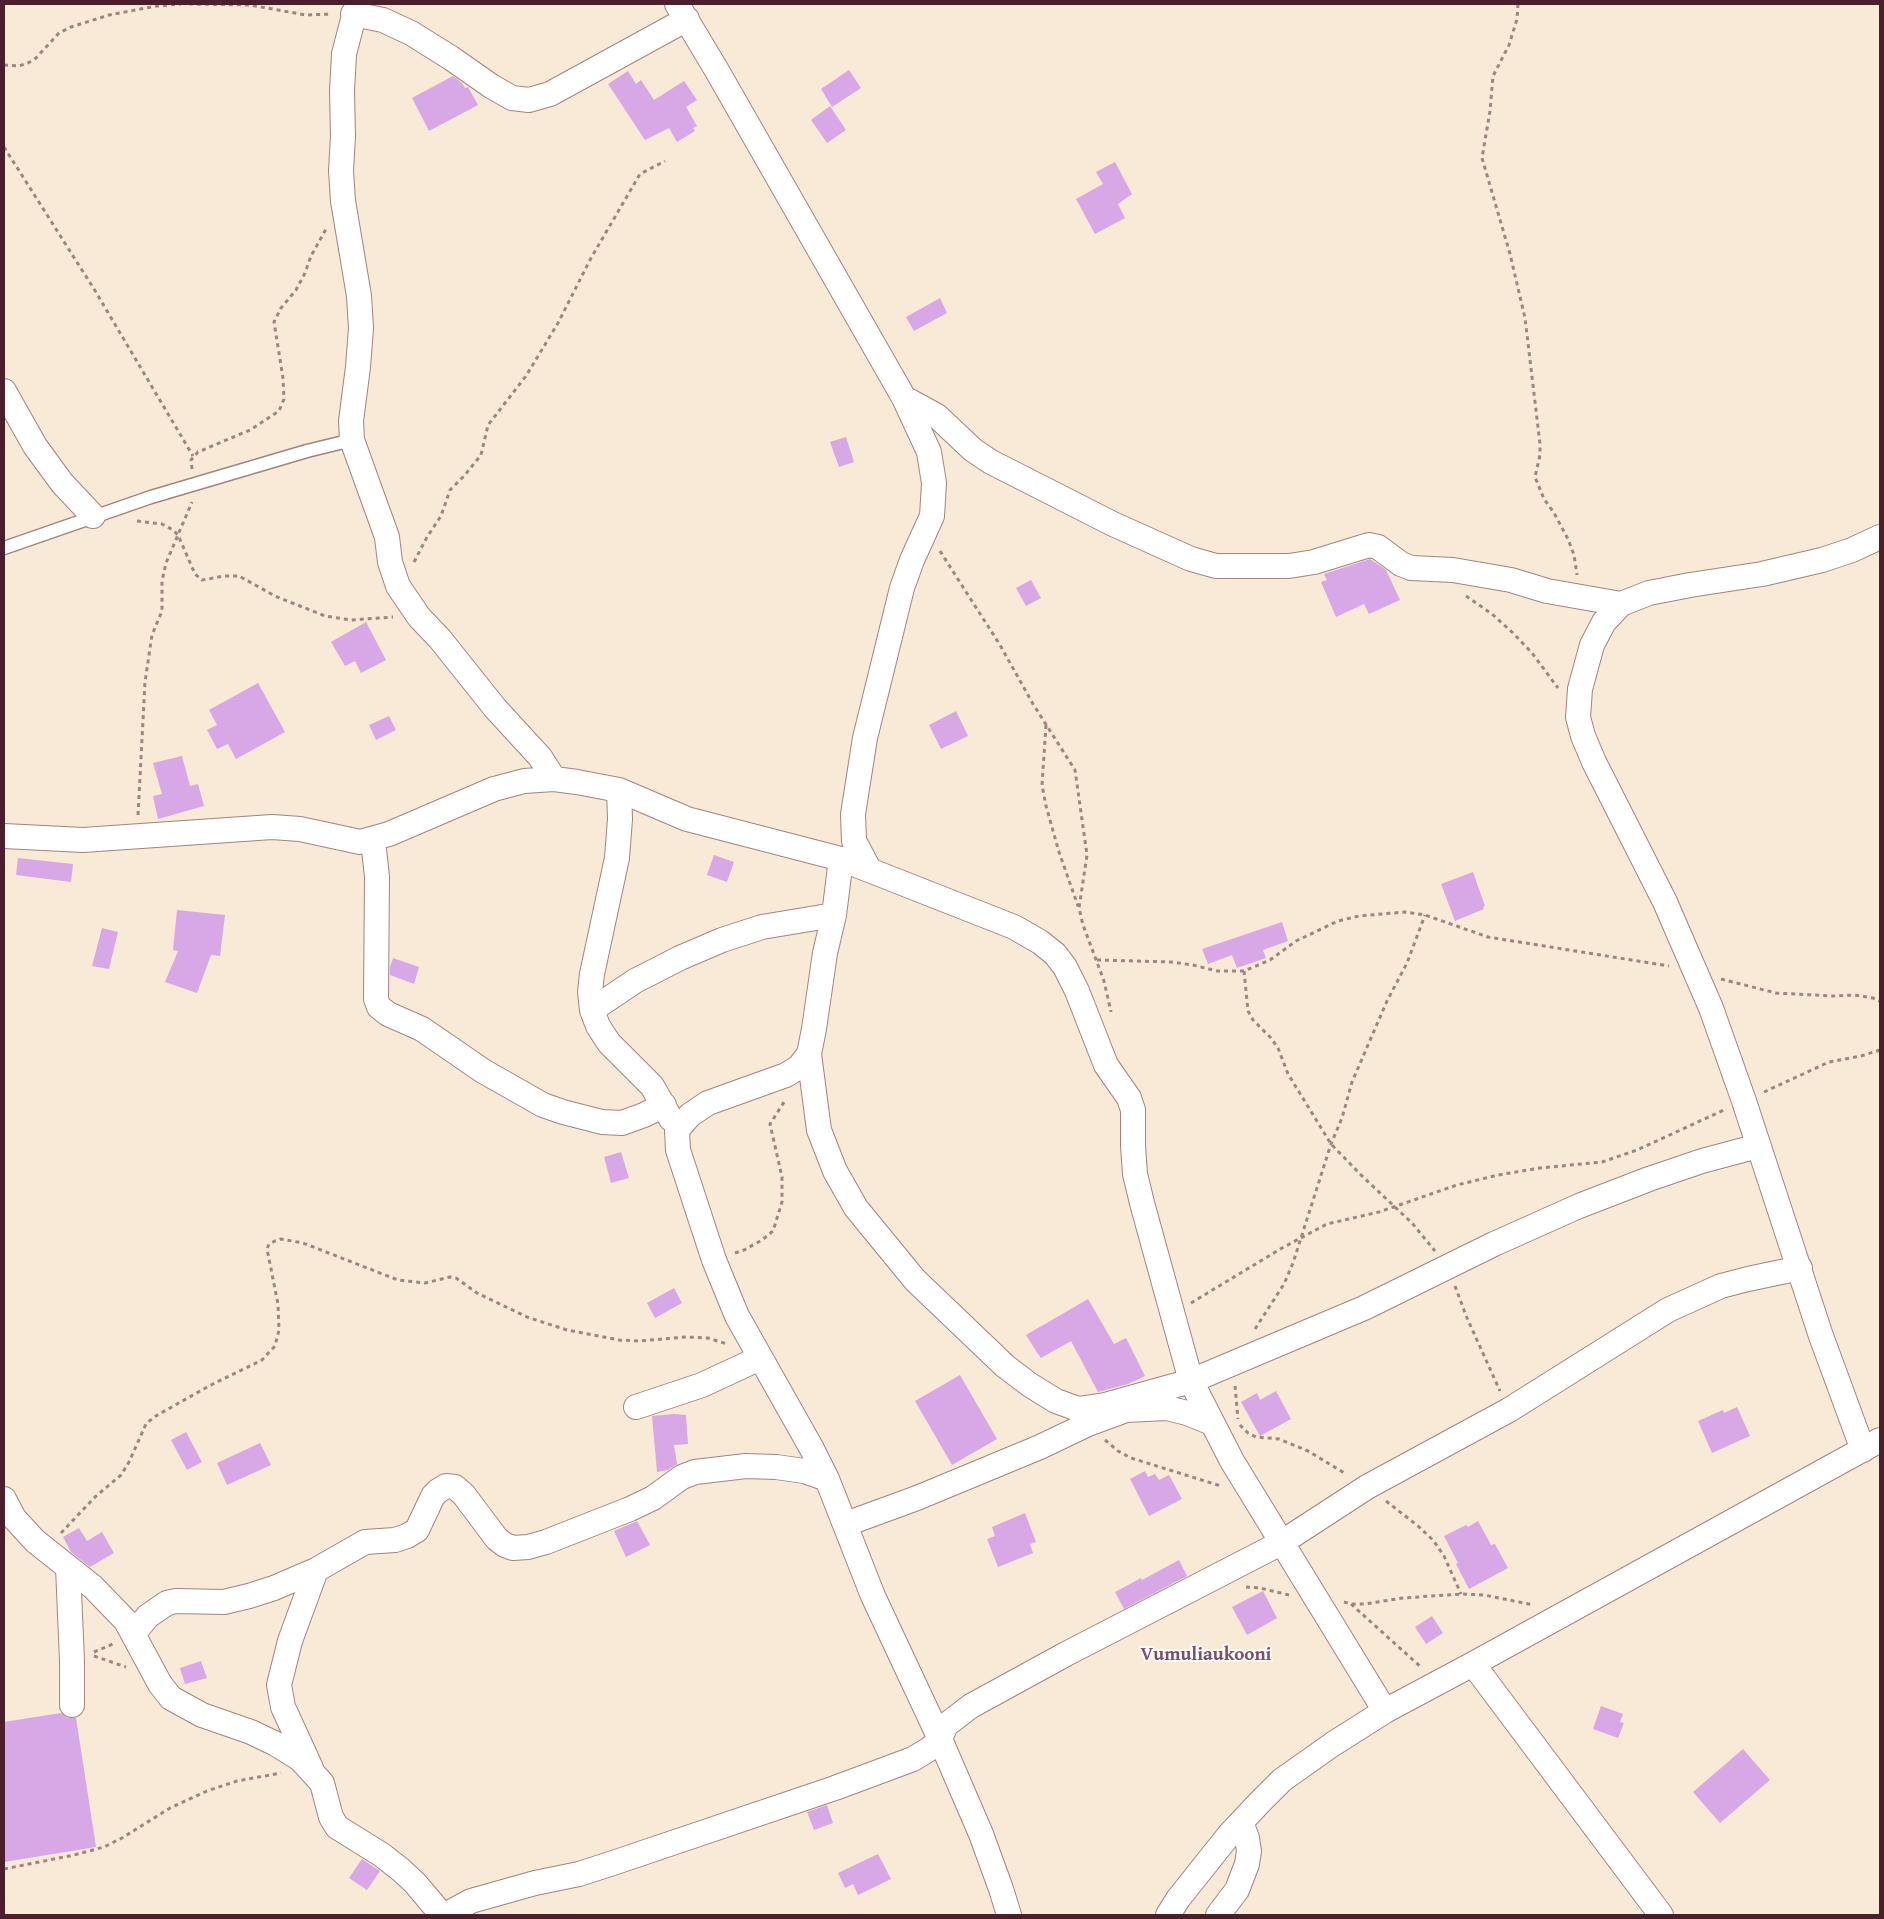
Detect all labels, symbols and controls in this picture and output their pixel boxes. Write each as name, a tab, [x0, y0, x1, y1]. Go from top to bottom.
district label: Vumuliaukooni	[1141, 1644, 1271, 1666]

